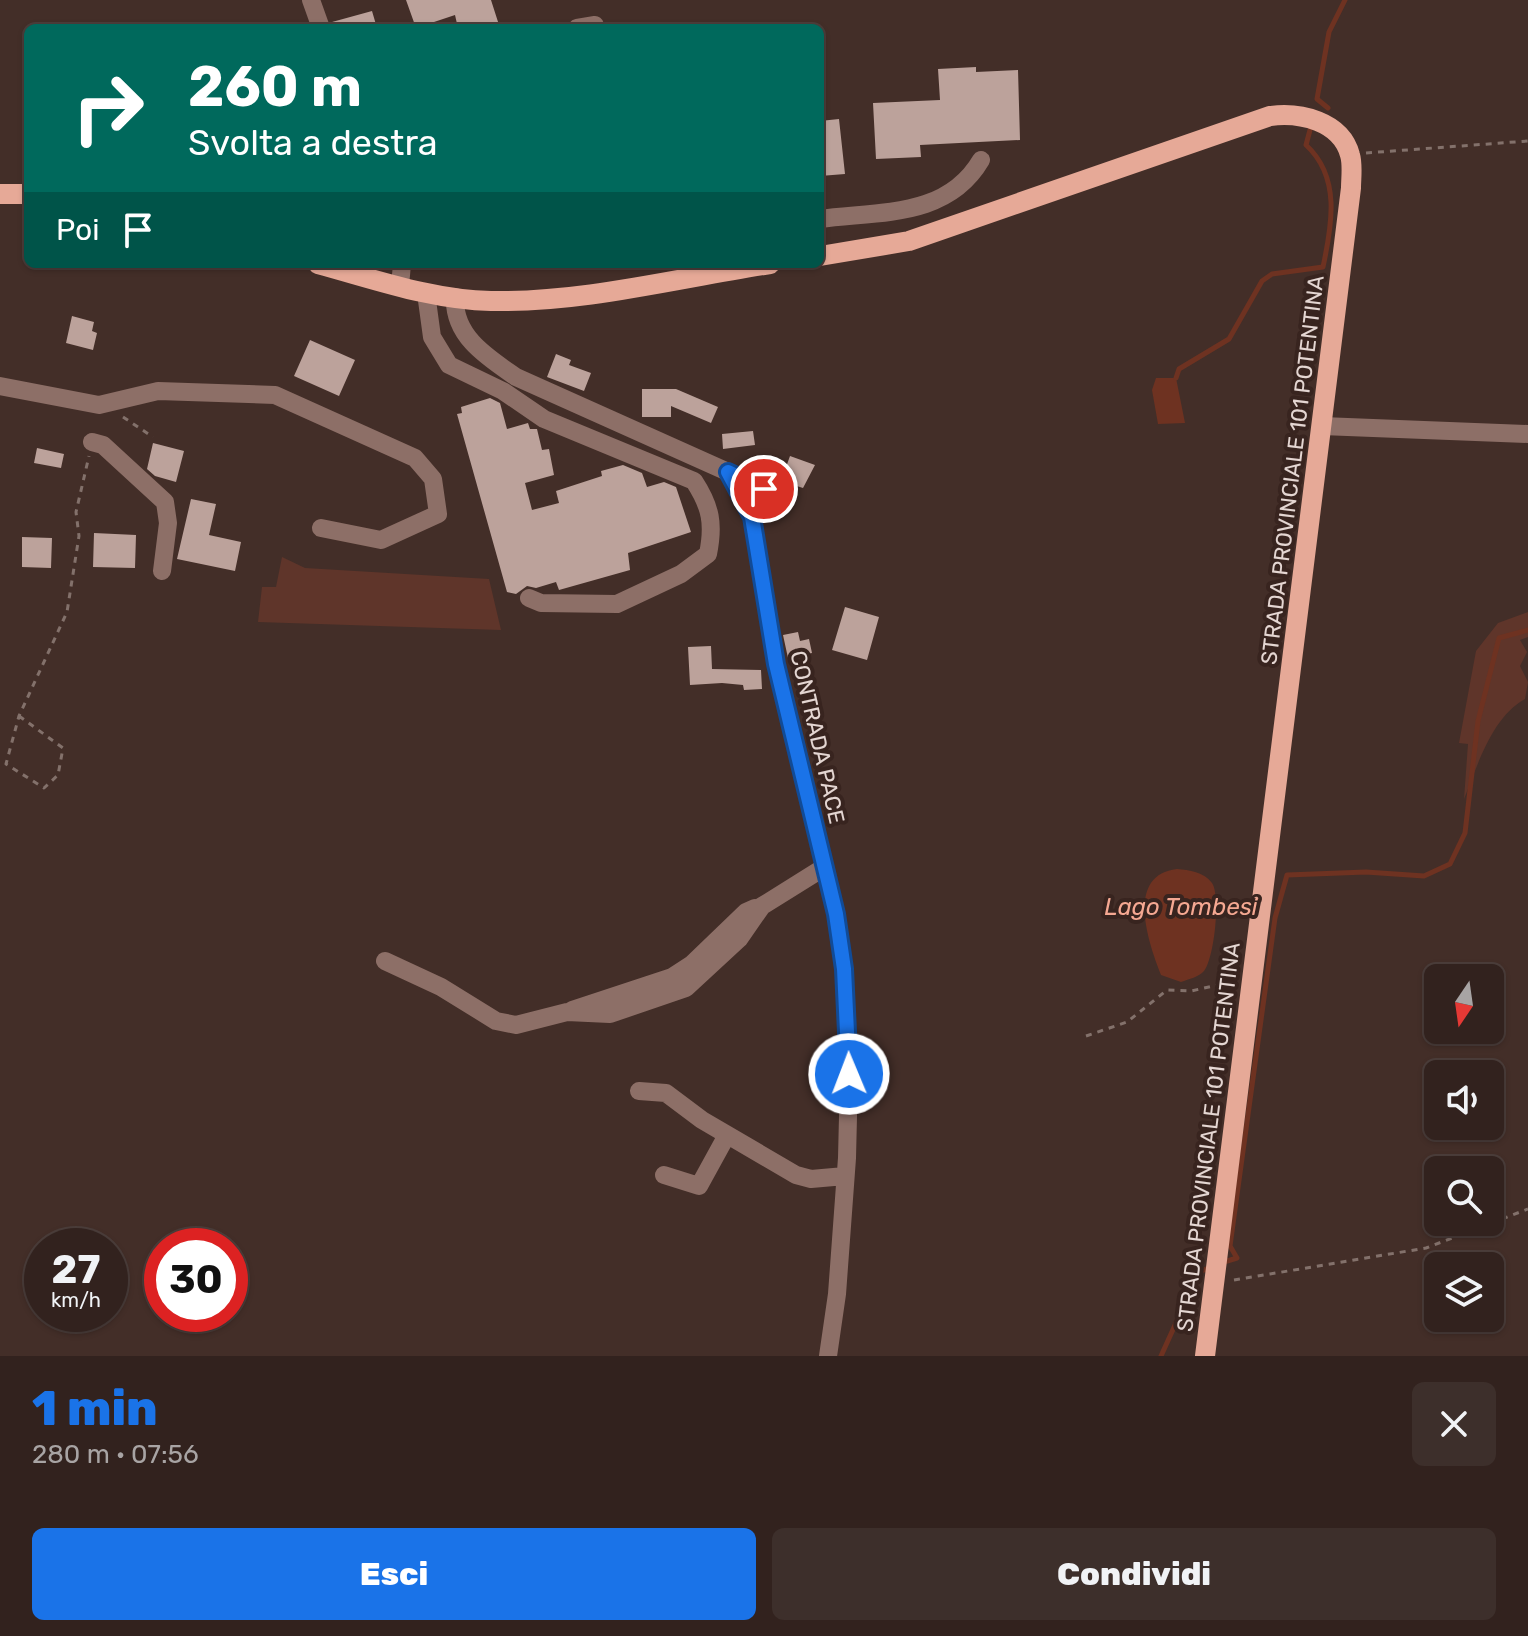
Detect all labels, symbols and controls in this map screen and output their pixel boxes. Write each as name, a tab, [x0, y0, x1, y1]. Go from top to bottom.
text: 260 m	[188, 54, 362, 120]
icon: right	[56, 56, 160, 160]
text: Svolta a destra	[188, 121, 438, 164]
icon: arrive	[116, 208, 160, 252]
text: Poi	[56, 212, 100, 248]
street label: STRADA PROVINCIALE 101 POTENTINA	[1255, 274, 1330, 666]
pin	[730, 455, 798, 523]
icon: arrive	[742, 467, 786, 511]
street label: CONTRADA PACE	[784, 648, 851, 826]
water label: Lago Tombesi	[1104, 893, 1259, 921]
street label: STRADA PROVINCIALE 101 POTENTINA	[1171, 941, 1246, 1333]
north arrow	[1424, 964, 1504, 1044]
map controls	[1424, 964, 1504, 1332]
position arrow	[807, 1032, 891, 1116]
button: sound	[1424, 1060, 1504, 1140]
button: search	[1424, 1156, 1504, 1236]
speed limit sign: 30	[144, 1228, 248, 1332]
text: 27	[52, 1246, 100, 1293]
button: layers	[1424, 1252, 1504, 1332]
text: km/h	[51, 1288, 101, 1312]
text: 1 min	[32, 1380, 158, 1437]
button: close	[1412, 1382, 1496, 1466]
text: 280 m · 07:56	[32, 1439, 199, 1470]
button: Esci	[32, 1528, 756, 1620]
button: Condividi	[772, 1528, 1496, 1620]

